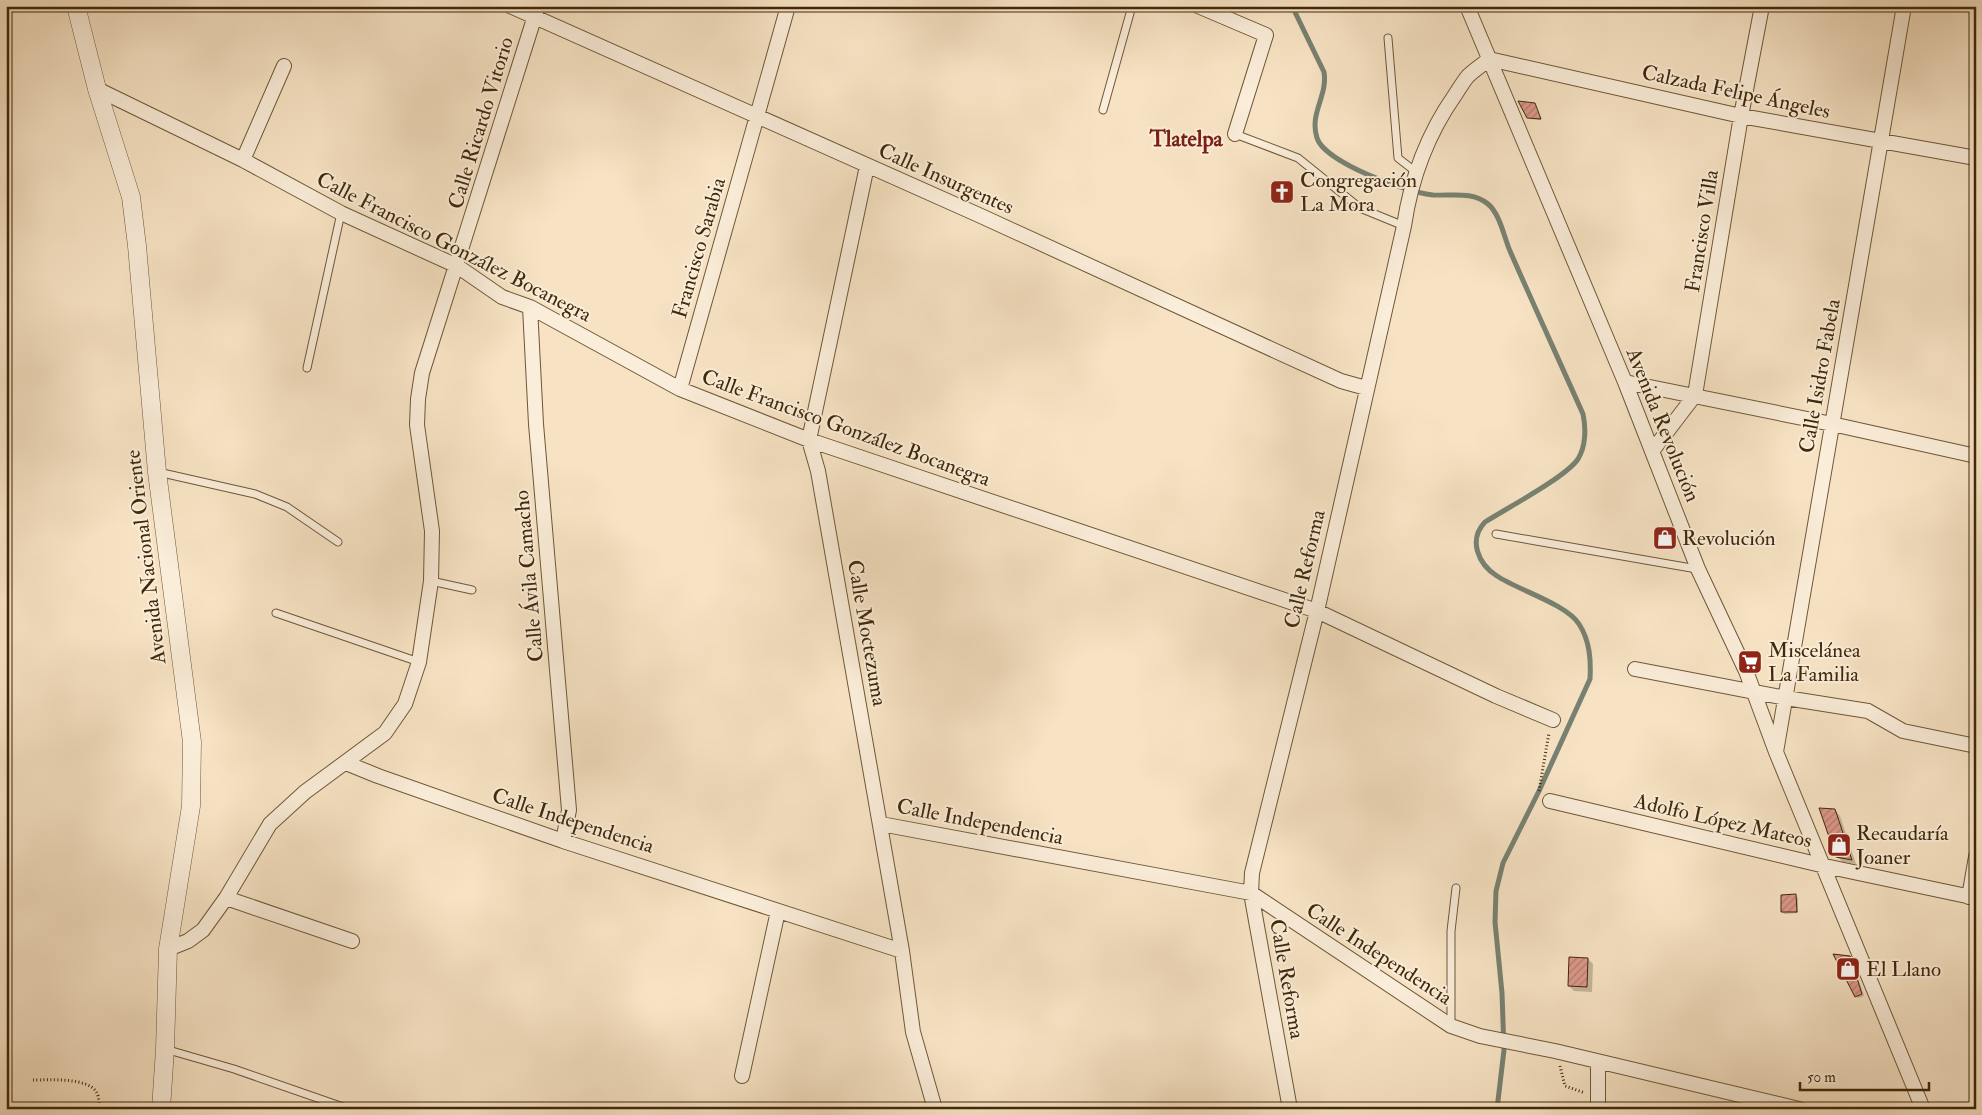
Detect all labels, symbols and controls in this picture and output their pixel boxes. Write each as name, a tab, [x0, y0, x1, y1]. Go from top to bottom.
street label: Calle Ricardo Vitorio	[442, 34, 520, 212]
street label: Calzada Felipe Ángeles	[1639, 59, 1833, 125]
district label: Tlatelpa	[1148, 125, 1224, 154]
street label: Calle Insurgentes	[874, 137, 1018, 221]
street label: Calle Francisco González Bocanegra	[312, 166, 596, 328]
place label: Congregación La Mora	[1300, 167, 1417, 218]
street label: Francisco Villa	[1679, 167, 1725, 294]
street label: Francisco Sarabia	[666, 174, 732, 322]
church icon: Congregación La Mora	[1269, 179, 1295, 205]
street label: Calle Isidro Fabela	[1793, 297, 1847, 455]
street label: Avenida Revolución	[1619, 343, 1706, 506]
street label: Calle Francisco González Bocanegra	[698, 363, 994, 493]
street label: Avenida Nacional Oriente	[119, 448, 173, 667]
street label: Calle Ávila Camacho	[508, 489, 550, 663]
street label: Calle Reforma	[1278, 507, 1332, 631]
shop icon: Revolución	[1652, 525, 1678, 551]
place label: Revolución	[1682, 525, 1776, 552]
street label: Calle Moctezuma	[841, 558, 893, 709]
place label: Miscelánea La Familia	[1768, 637, 1861, 688]
supermarket icon: Miscelánea La Familia	[1737, 649, 1763, 675]
street label: Calle Independencia	[489, 782, 658, 860]
street label: Adolfo López Mateos	[1631, 787, 1814, 855]
street label: Calle Independencia	[895, 793, 1066, 851]
place label: Recaudaría Joaner	[1855, 820, 1949, 871]
shop icon: Recaudaría Joaner	[1826, 832, 1852, 858]
street label: Calle Independencia	[1301, 897, 1457, 1012]
street label: Calle Reforma	[1263, 917, 1311, 1041]
shop icon: El Llano	[1835, 956, 1861, 982]
place label: El Llano	[1866, 956, 1941, 983]
scale bar	[1800, 1060, 1928, 1092]
text: 50 m	[1807, 1068, 1836, 1087]

